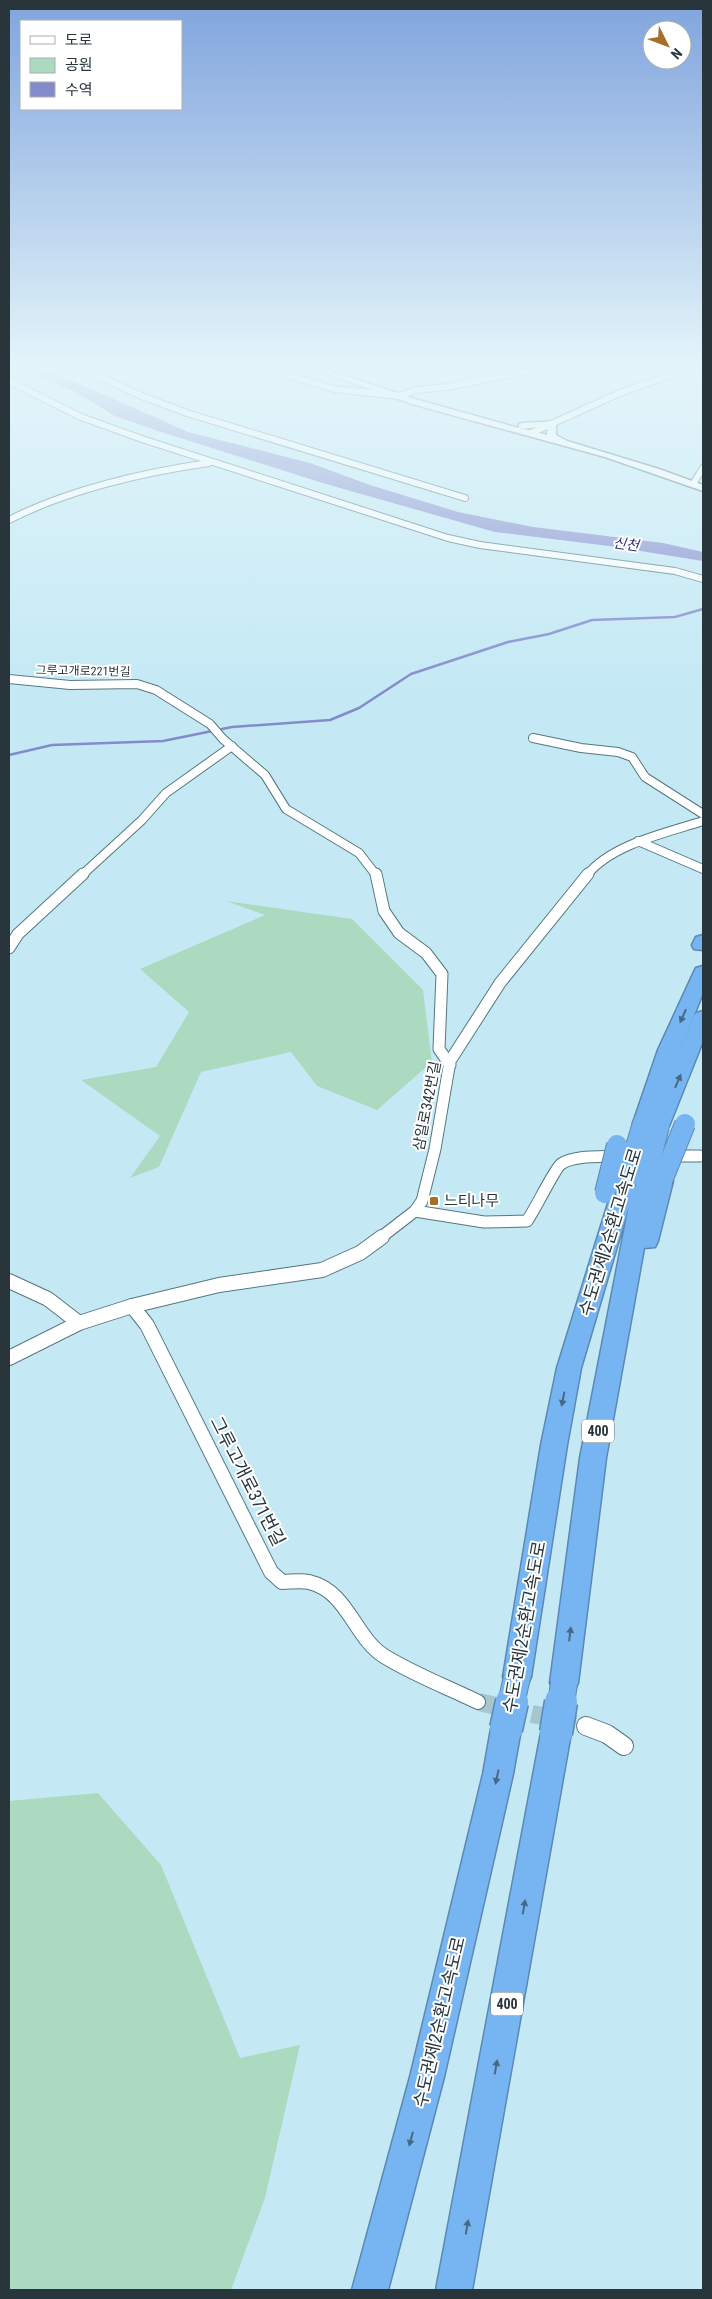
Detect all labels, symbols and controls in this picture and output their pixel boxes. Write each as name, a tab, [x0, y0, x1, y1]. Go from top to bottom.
legend	[20, 20, 182, 110]
north arrow	[642, 20, 692, 70]
text: 도로	[65, 31, 93, 49]
text: N	[668, 45, 685, 62]
text: 공원	[65, 56, 93, 74]
text: 수역	[65, 81, 93, 99]
water label: 신천	[612, 534, 641, 554]
street label: 그루고개로221번길	[35, 663, 131, 679]
one-way arrow	[679, 1009, 687, 1023]
street label: 삼일로342번길	[409, 1060, 445, 1152]
one-way arrow	[674, 1073, 682, 1088]
street label: 수도권제2순환고속도로	[574, 1145, 646, 1319]
place label: 느티나무	[444, 1192, 499, 1210]
marker: 느티나무	[428, 1195, 440, 1207]
one-way arrow	[559, 1391, 567, 1407]
street label: 그루고개로371번길	[206, 1413, 290, 1549]
road number: 400	[582, 1420, 614, 1442]
street label: 수도권제2순환고속도로	[499, 1539, 549, 1715]
one-way arrow	[567, 1626, 575, 1642]
one-way arrow	[493, 1769, 501, 1784]
one-way arrow	[521, 1898, 529, 1914]
street label: 수도권제2순환고속도로	[409, 1935, 469, 2109]
road number: 400	[491, 1992, 523, 2016]
one-way arrow	[492, 2058, 500, 2074]
one-way arrow	[407, 2131, 415, 2147]
one-way arrow	[463, 2219, 471, 2234]

